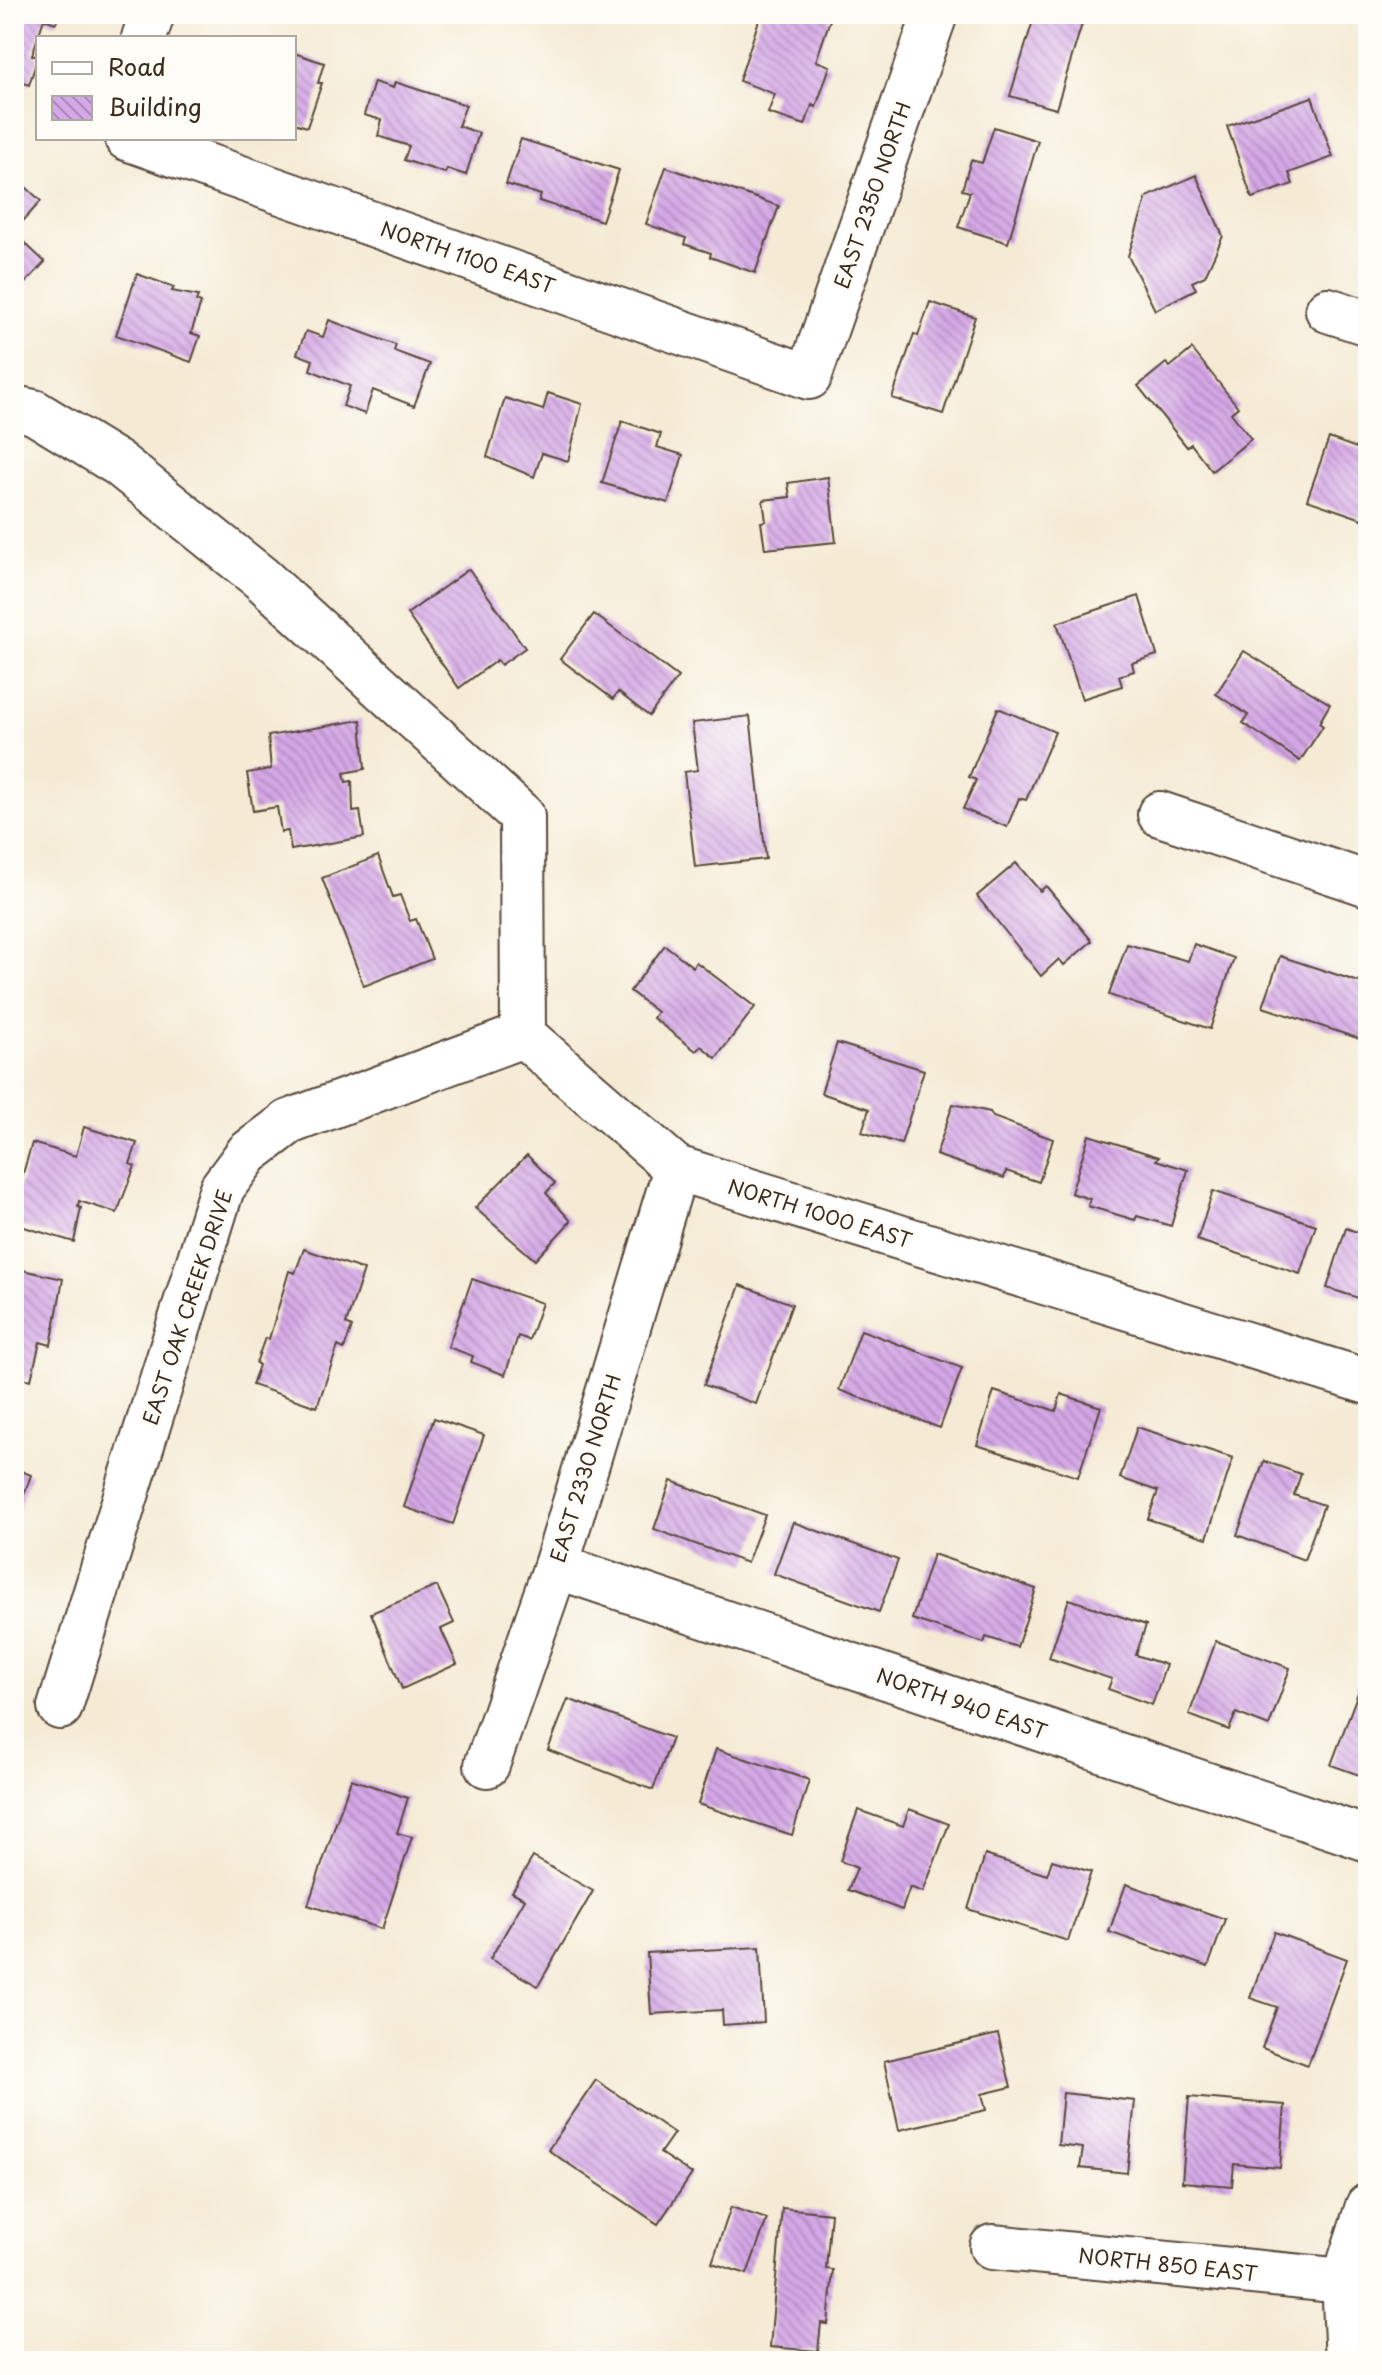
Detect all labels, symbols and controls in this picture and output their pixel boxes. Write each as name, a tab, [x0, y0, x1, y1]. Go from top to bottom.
legend	[36, 36, 296, 140]
text: Road	[108, 48, 166, 84]
text: Building	[108, 88, 202, 124]
street label: EAST 2350 NORTH	[826, 97, 918, 293]
street label: NORTH 1100 EAST	[377, 213, 559, 301]
street label: NORTH 1000 EAST	[724, 1171, 916, 1255]
street label: EAST OAK CREEK DRIVE	[135, 1185, 239, 1429]
street label: EAST 2330 NORTH	[542, 1370, 628, 1566]
street label: NORTH 940 EAST	[873, 1660, 1051, 1746]
street label: NORTH 850 EAST	[1077, 2240, 1259, 2288]

